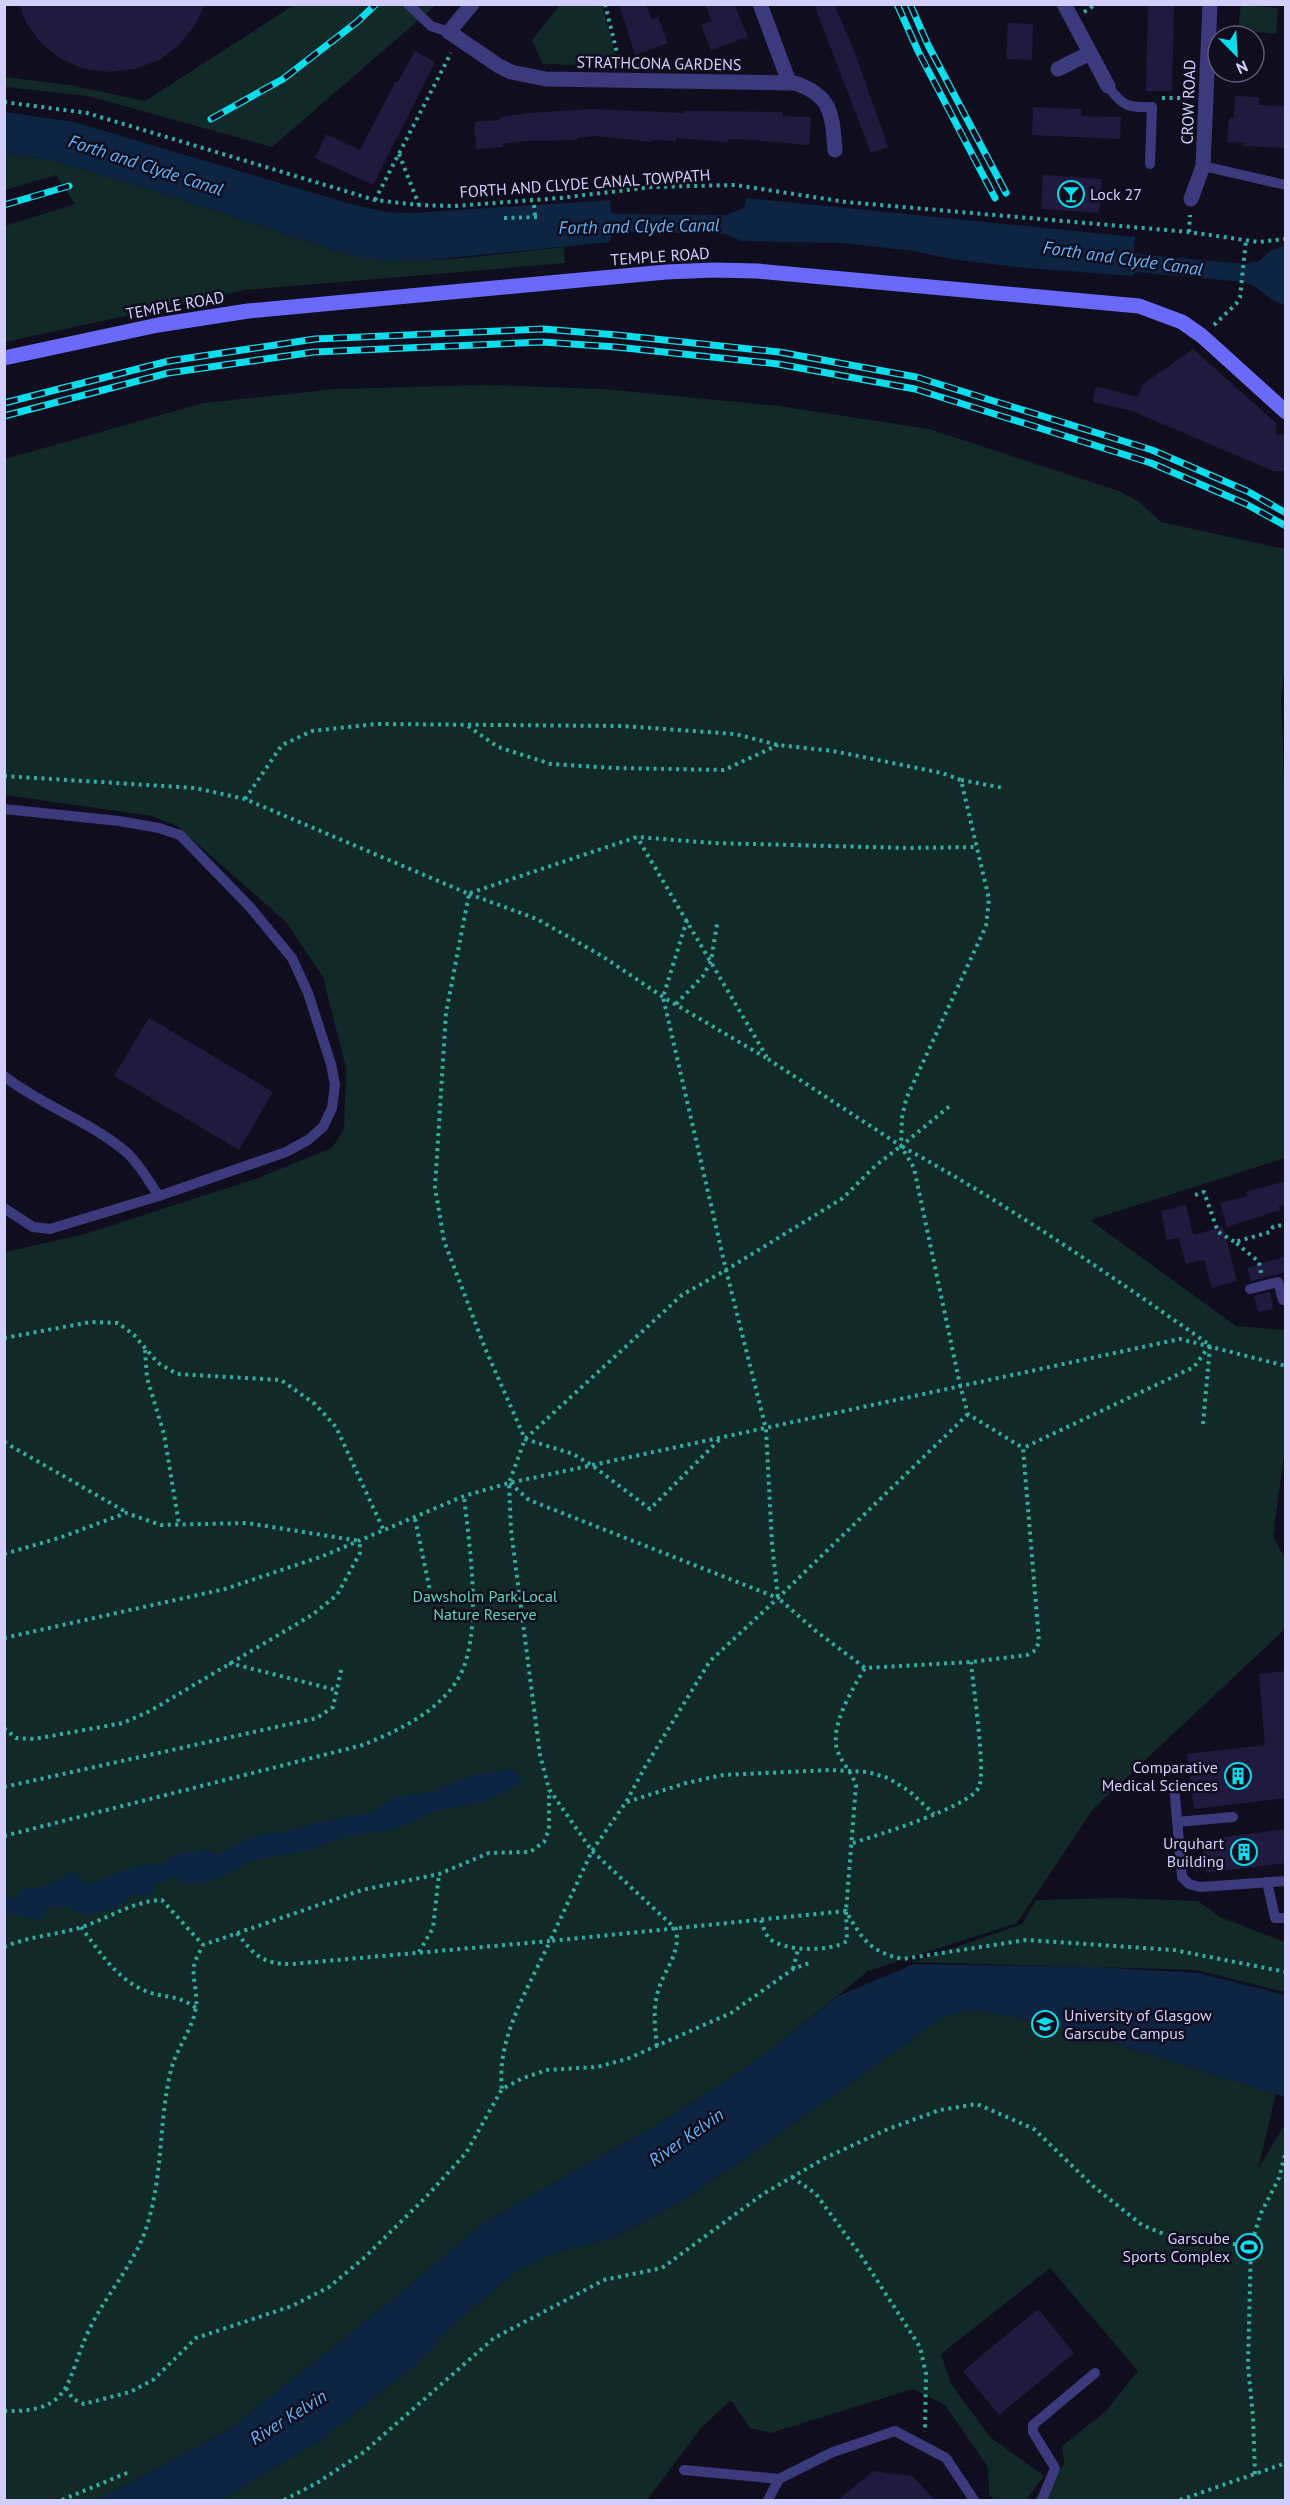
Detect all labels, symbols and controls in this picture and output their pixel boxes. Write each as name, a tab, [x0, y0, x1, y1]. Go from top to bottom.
north arrow	[1206, 24, 1266, 84]
street label: STRATHCONA GARDENS	[576, 52, 742, 74]
text: N	[1233, 56, 1251, 79]
street label: CROW ROAD	[1177, 59, 1199, 145]
water label: Forth and Clyde Canal	[66, 129, 226, 201]
street label: FORTH AND CLYDE CANAL TOWPATH	[459, 164, 711, 202]
bar icon: Lock 27	[1056, 179, 1086, 209]
place label: Lock 27	[1090, 184, 1142, 204]
water label: Forth and Clyde Canal	[558, 213, 720, 239]
water label: Forth and Clyde Canal	[1042, 235, 1205, 281]
street label: TEMPLE ROAD	[610, 243, 710, 269]
street label: TEMPLE ROAD	[124, 287, 226, 323]
park label: Dawsholm Park Local Nature Reserve	[412, 1586, 558, 1624]
place label: Comparative Medical Sciences	[1102, 1757, 1218, 1795]
building icon: Comparative Medical Sciences	[1223, 1761, 1253, 1791]
place label: Urquhart Building	[1163, 1833, 1225, 1871]
building icon: Urquhart Building	[1229, 1837, 1259, 1867]
place label: University of Glasgow Garscube Campus	[1064, 2005, 1212, 2043]
school or university icon: University of Glasgow Garscube Campus	[1030, 2009, 1060, 2039]
water label: River Kelvin	[644, 2103, 728, 2171]
place label: Garscube Sports Complex	[1122, 2228, 1230, 2266]
sports icon: Garscube Sports Complex	[1234, 2232, 1264, 2262]
water label: River Kelvin	[245, 2384, 331, 2450]

